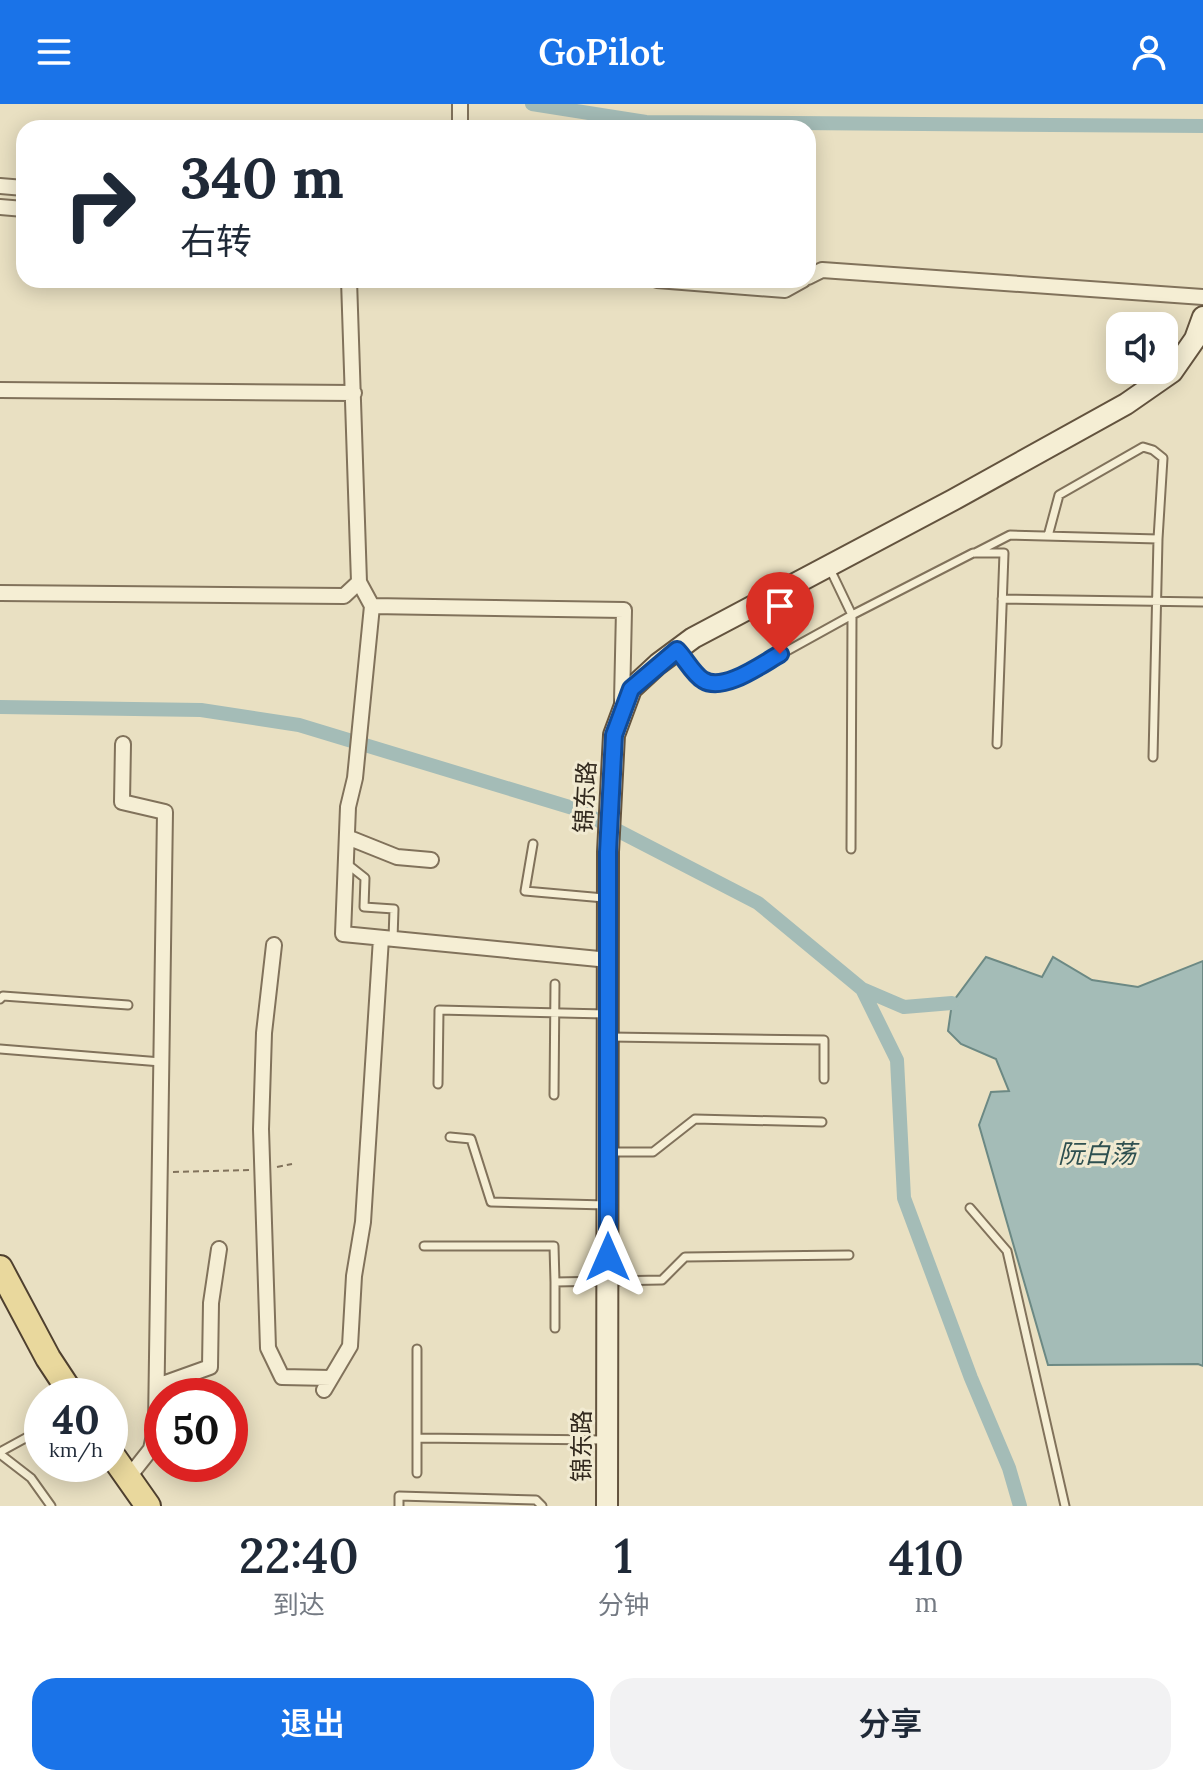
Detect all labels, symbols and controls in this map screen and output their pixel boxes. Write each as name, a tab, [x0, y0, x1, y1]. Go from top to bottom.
text: GoPilot	[538, 29, 665, 75]
icon: menu	[32, 30, 76, 74]
icon: person	[1127, 30, 1171, 74]
text: 340 m	[180, 142, 344, 213]
icon: right	[48, 152, 152, 256]
text: 右转	[180, 218, 252, 264]
map controls	[1106, 312, 1178, 384]
button: sound	[1106, 312, 1178, 384]
pin	[746, 572, 814, 654]
icon: arrive	[758, 584, 802, 628]
street label: 锦东路	[568, 760, 602, 834]
water label: 阮白荡	[1058, 1137, 1140, 1170]
position arrow	[566, 1215, 650, 1299]
speed limit sign: 50	[144, 1378, 248, 1482]
text: 40	[52, 1394, 100, 1445]
street label: 锦东路	[566, 1410, 597, 1482]
text: km/h	[49, 1437, 103, 1462]
text: 22:40	[239, 1525, 359, 1586]
text: 1	[614, 1525, 633, 1586]
text: 410	[889, 1527, 964, 1588]
text: m	[915, 1586, 938, 1619]
text: 到达	[273, 1588, 325, 1621]
text: 分钟	[598, 1588, 650, 1621]
button: 退出	[32, 1678, 594, 1770]
button: 分享	[610, 1678, 1171, 1770]

